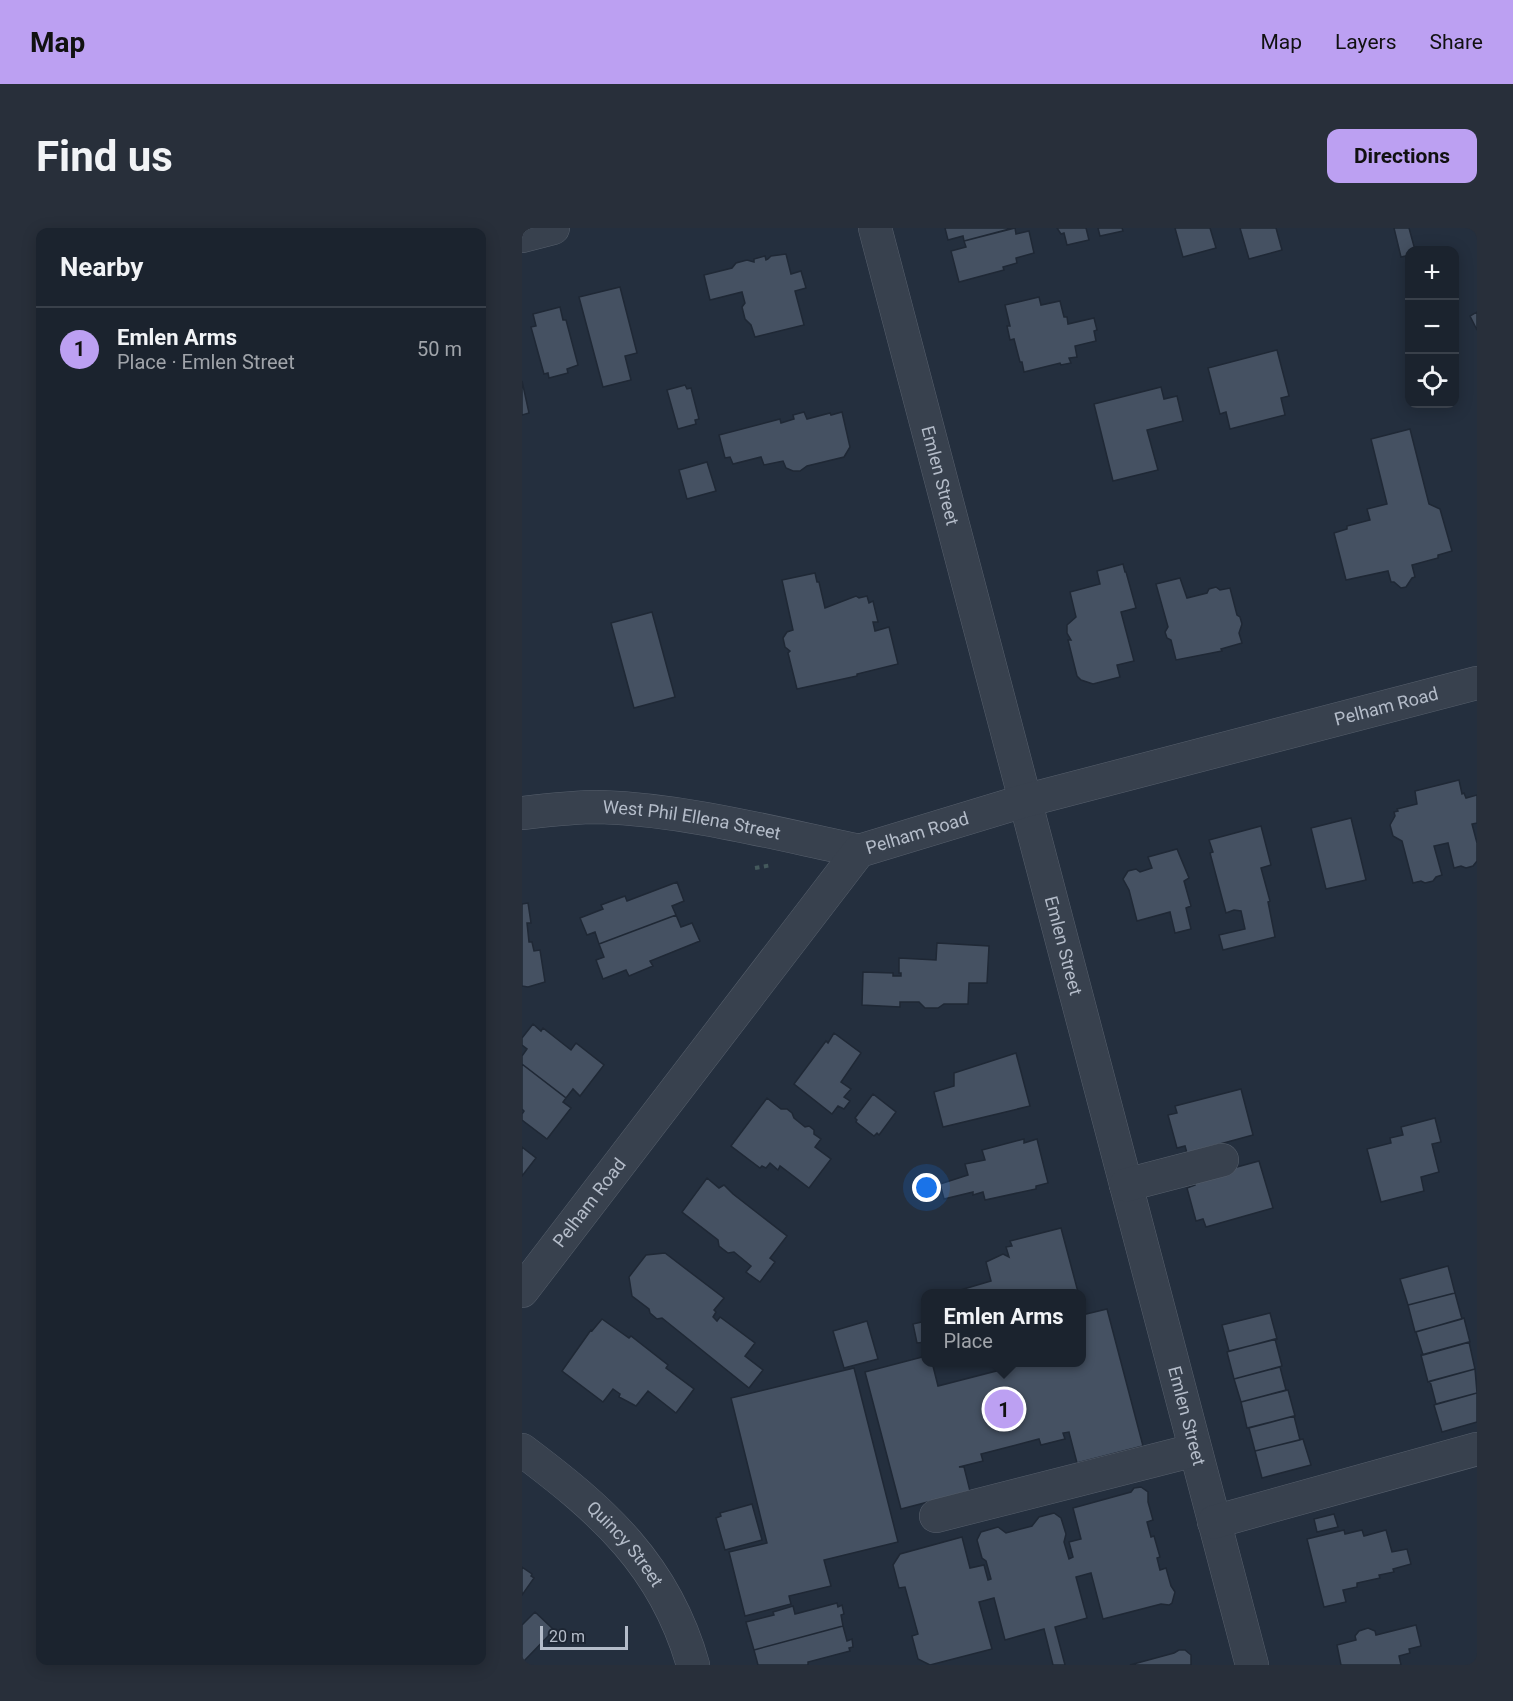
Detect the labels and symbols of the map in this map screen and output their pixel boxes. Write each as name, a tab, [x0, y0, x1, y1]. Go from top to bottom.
street label: Emlen Street	[917, 424, 964, 528]
street label: Pelham Road	[1332, 683, 1440, 730]
street label: West Phil Ellena Street	[602, 796, 783, 844]
street label: Pelham Road	[863, 807, 971, 858]
street label: Emlen Street	[1041, 894, 1087, 998]
street label: Pelham Road	[548, 1154, 630, 1251]
your location	[912, 1173, 941, 1202]
street label: Emlen Street	[1164, 1364, 1210, 1468]
pin: 1	[984, 1386, 1024, 1432]
street label: Quincy Street	[583, 1496, 668, 1591]
scale bar	[540, 1623, 628, 1650]

